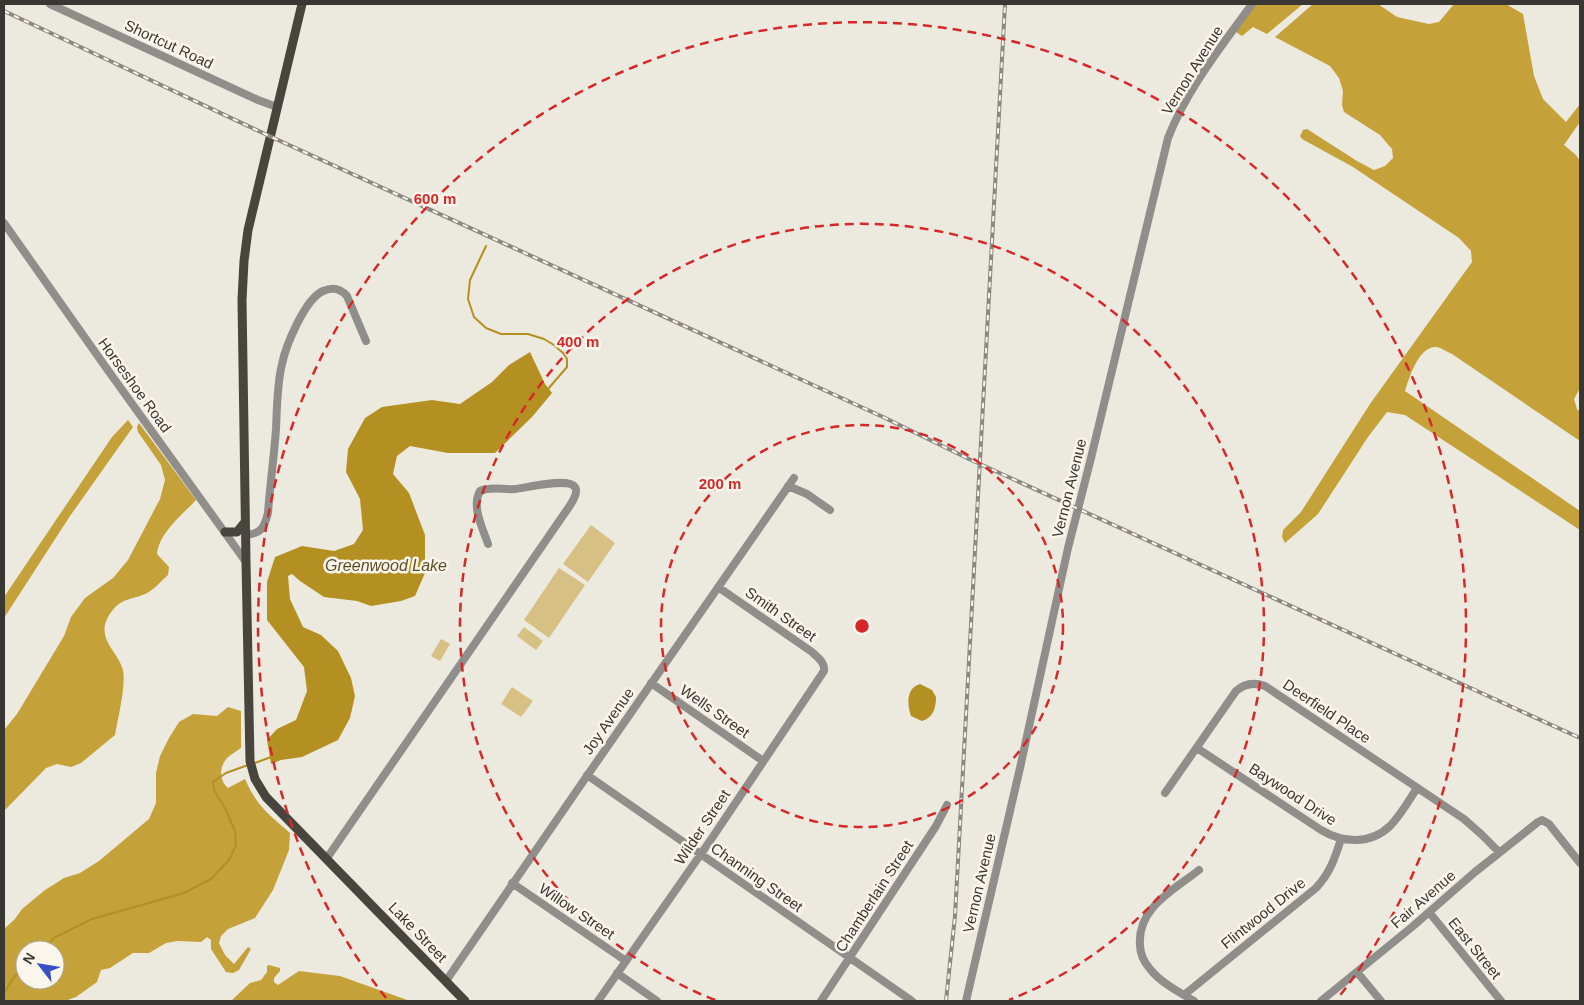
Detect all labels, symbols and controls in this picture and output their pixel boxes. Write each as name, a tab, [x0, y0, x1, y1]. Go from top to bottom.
street label: Shortcut Road	[122, 16, 216, 72]
street label: Vernon Avenue	[1158, 22, 1226, 118]
text: 600 m	[414, 190, 456, 207]
text: 400 m	[557, 333, 599, 350]
street label: Horseshoe Road	[95, 334, 175, 436]
street label: Vernon Avenue	[1048, 437, 1090, 539]
text: 200 m	[699, 475, 741, 492]
water label: Greenwood Lake	[325, 557, 447, 574]
street label: Smith Street	[742, 583, 820, 645]
centre of rings	[853, 617, 871, 635]
street label: Deerfield Place	[1280, 676, 1374, 746]
street label: Wells Street	[677, 681, 754, 742]
street label: Joy Avenue	[579, 684, 637, 758]
street label: Baywood Drive	[1246, 759, 1340, 829]
street label: Wilder Street	[671, 786, 734, 868]
street label: Vernon Avenue	[959, 832, 999, 934]
street label: Chamberlain Street	[832, 836, 917, 955]
street label: Channing Street	[708, 839, 807, 916]
street label: Fair Avenue	[1387, 866, 1459, 932]
street label: Flintwood Drive	[1217, 874, 1309, 952]
street label: Willow Street	[536, 879, 619, 943]
street label: Lake Street	[385, 899, 451, 966]
street label: East Street	[1445, 914, 1505, 983]
north arrow	[15, 940, 65, 990]
text: N	[19, 950, 38, 967]

